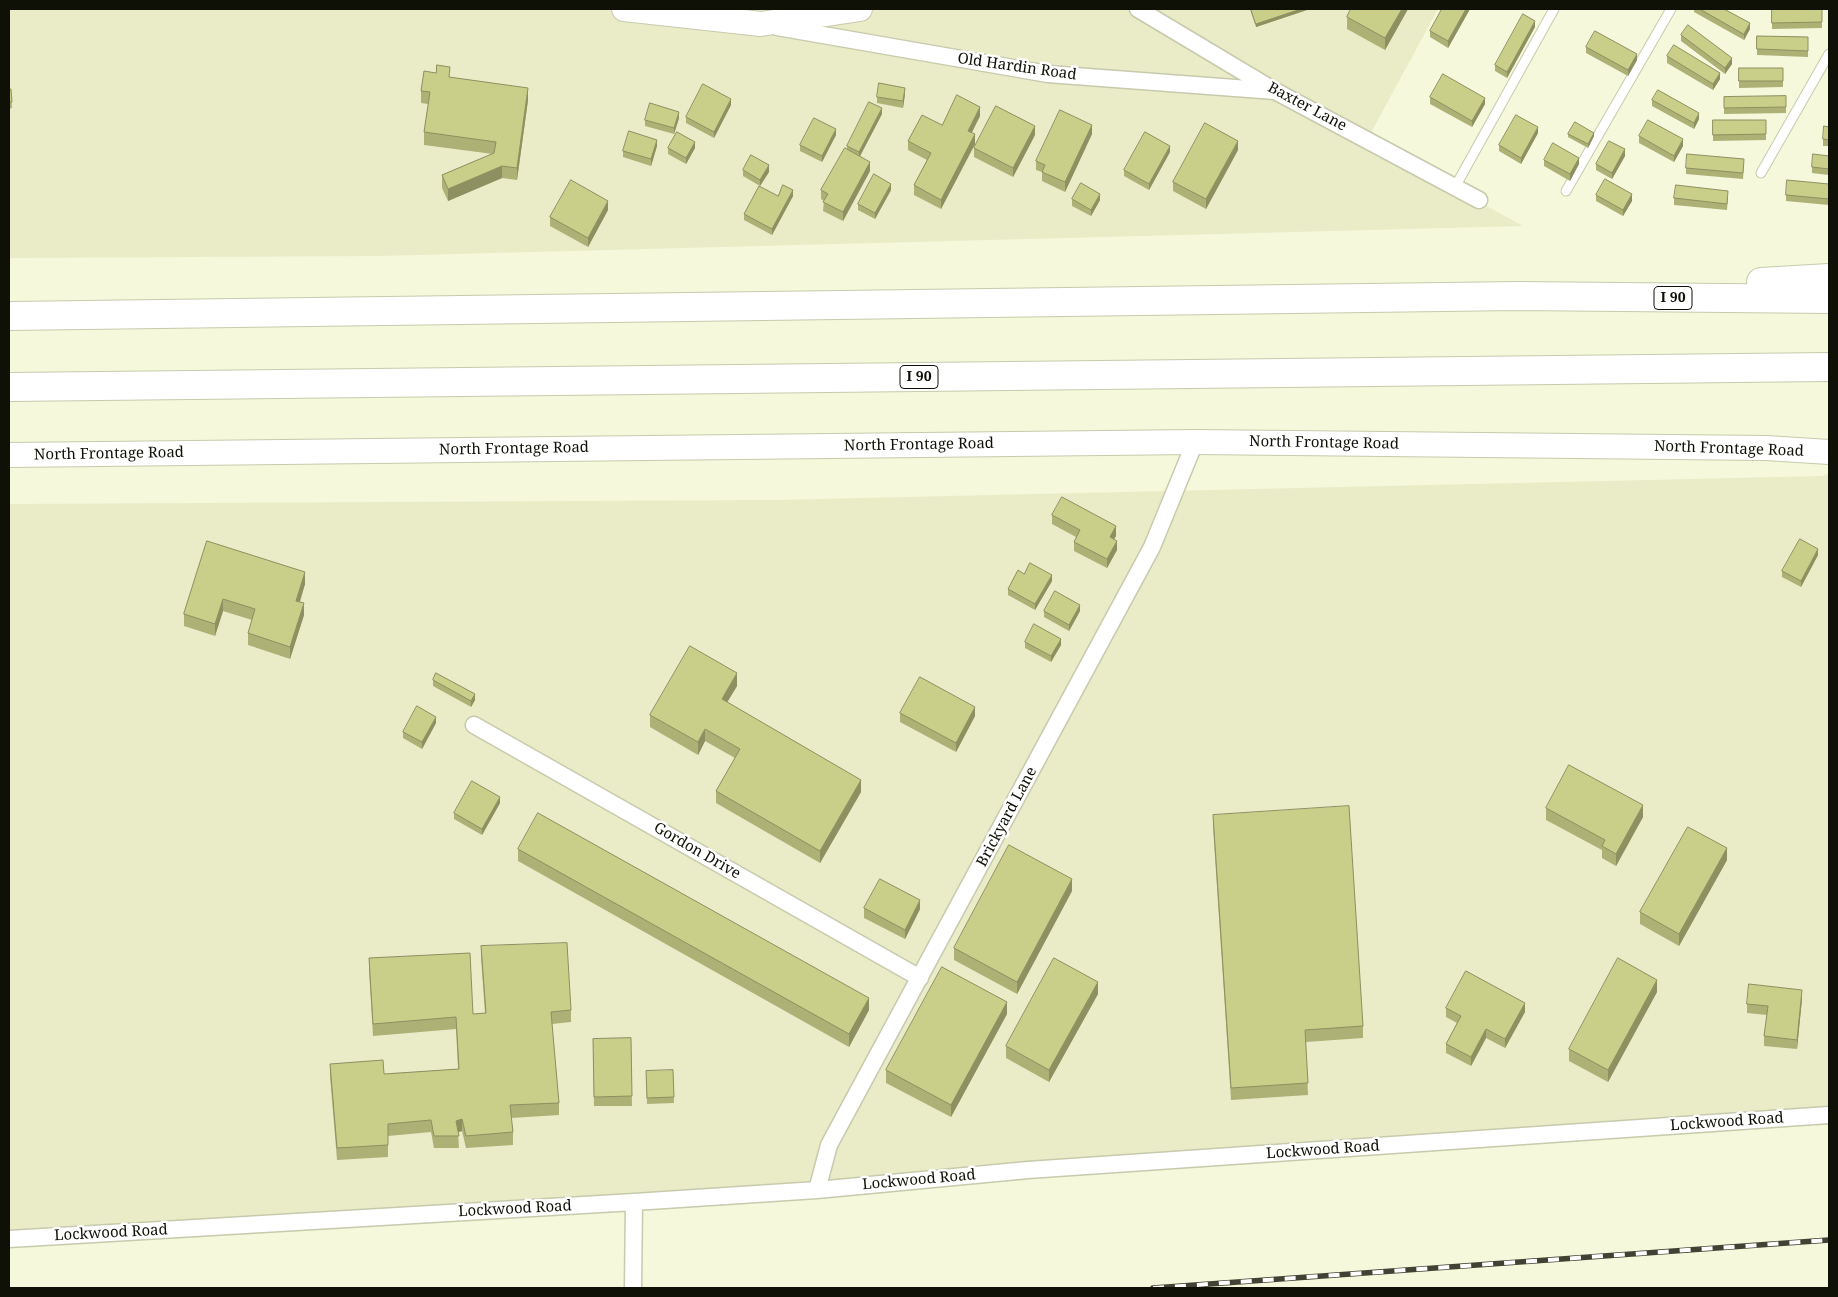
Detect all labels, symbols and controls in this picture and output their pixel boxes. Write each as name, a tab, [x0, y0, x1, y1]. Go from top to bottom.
street label: Old Hardin Road	[956, 50, 1078, 84]
street label: Baxter Lane	[1265, 79, 1349, 135]
road number: I 90	[1654, 286, 1692, 310]
road number: I 90	[900, 366, 938, 388]
street label: North Frontage Road	[1249, 433, 1399, 453]
street label: North Frontage Road	[844, 435, 994, 455]
street label: North Frontage Road	[1654, 437, 1804, 461]
street label: North Frontage Road	[439, 439, 589, 459]
street label: North Frontage Road	[34, 444, 184, 464]
street label: Brickyard Lane	[973, 764, 1041, 870]
street label: Gordon Drive	[650, 819, 744, 883]
street label: Lockwood Road	[1670, 1109, 1784, 1135]
street label: Lockwood Road	[1266, 1137, 1380, 1163]
street label: Lockwood Road	[862, 1166, 976, 1194]
street label: Lockwood Road	[458, 1197, 572, 1221]
street label: Lockwood Road	[54, 1221, 168, 1245]

